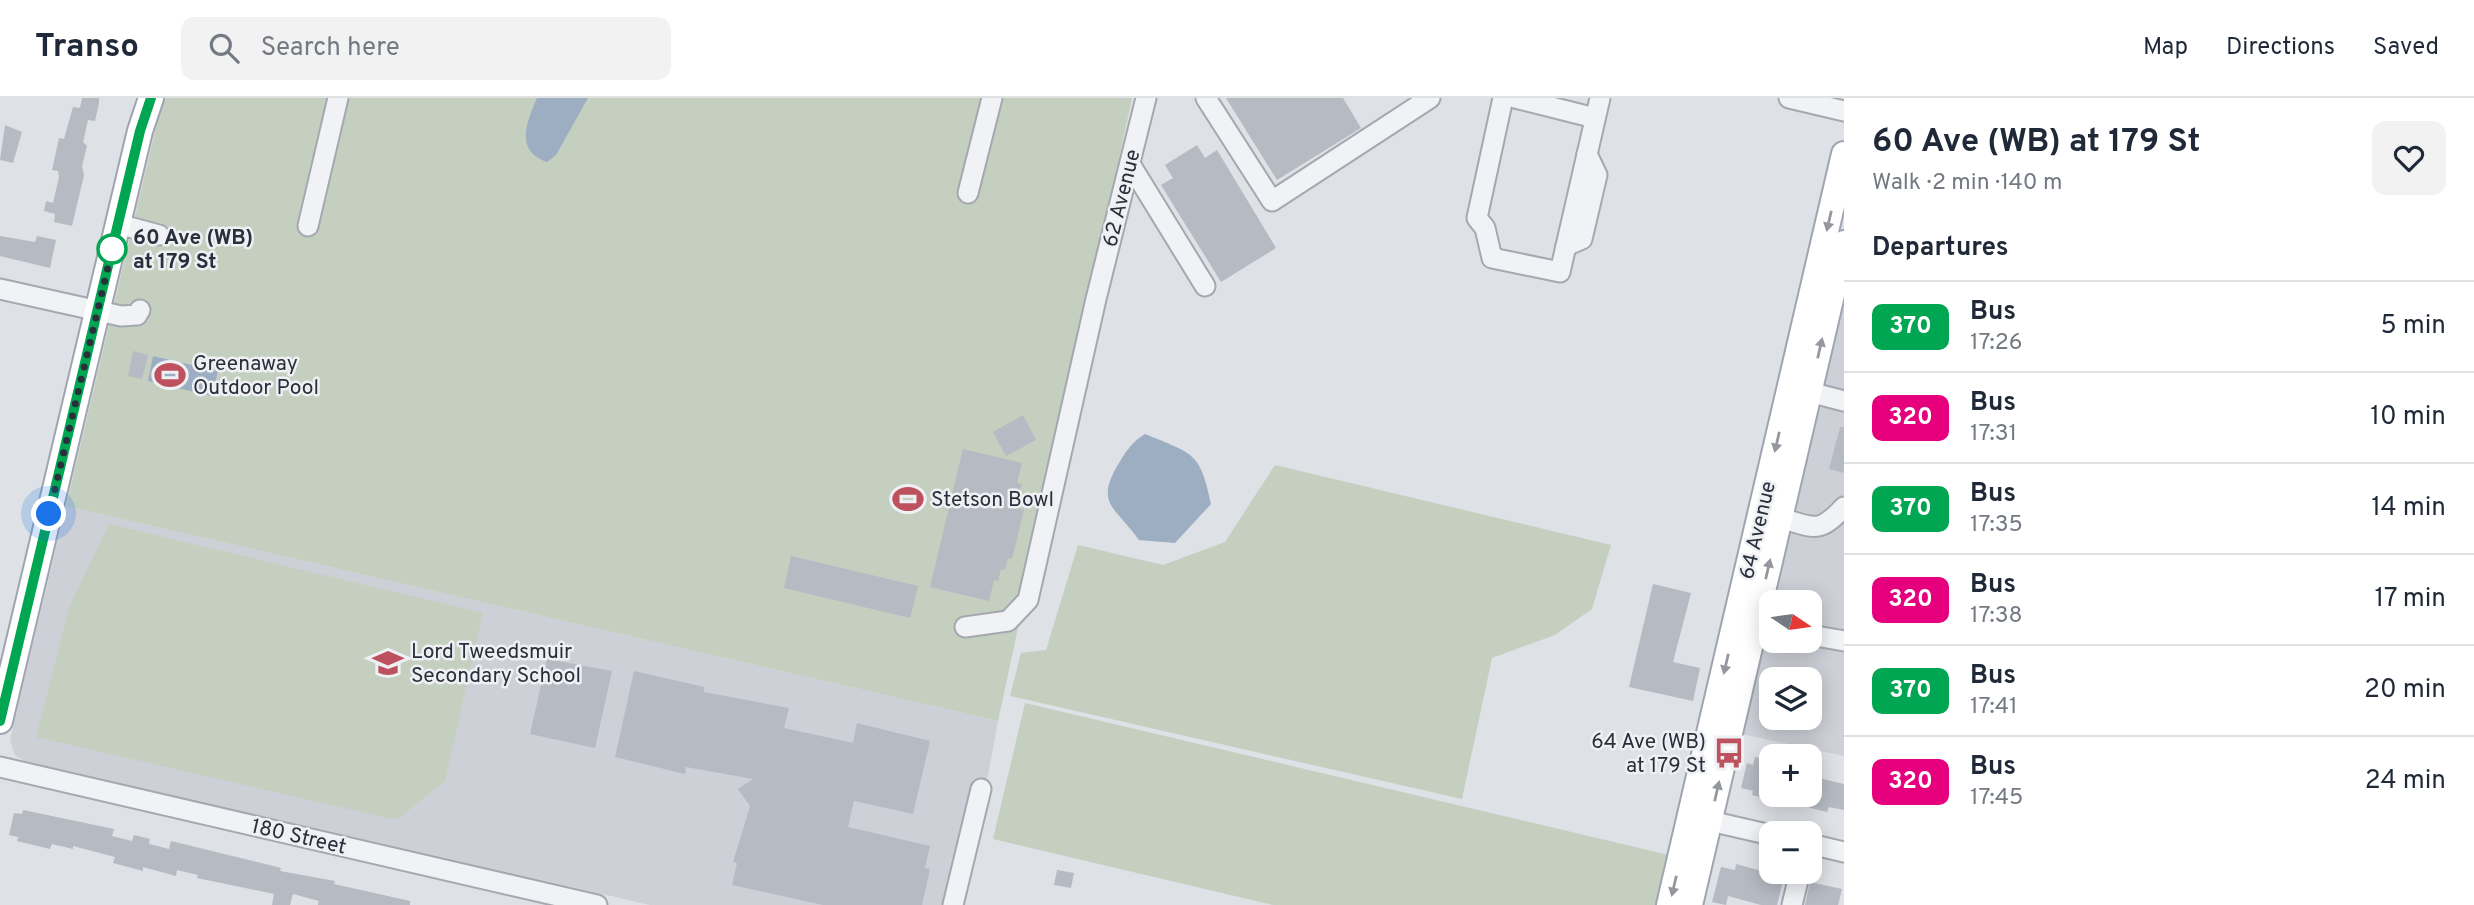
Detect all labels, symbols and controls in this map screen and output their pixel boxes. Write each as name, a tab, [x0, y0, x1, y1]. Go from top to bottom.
search box	[181, 17, 671, 80]
text: Transo	[35, 27, 139, 69]
icon: search	[205, 29, 243, 67]
text: Search here	[261, 32, 400, 65]
text: Map	[2143, 33, 2188, 63]
text: Directions	[2226, 33, 2335, 63]
text: Saved	[2373, 33, 2439, 63]
button: heart	[2372, 121, 2446, 195]
text: 60 Ave (WB) at 179 St	[1872, 122, 2200, 164]
street label: 62 Avenue	[1097, 147, 1148, 250]
text: Walk · 2 min · 140 m	[1872, 169, 2063, 198]
one-way arrow	[1823, 210, 1834, 232]
place label: 60 Ave (WB) at 179 St	[133, 225, 253, 276]
text: Departures	[1872, 232, 2009, 265]
marker: 60 Ave (WB) at 179 St	[97, 234, 127, 264]
text: Bus	[1970, 296, 2016, 329]
text: 5 min	[2380, 310, 2446, 343]
text: 370	[1889, 312, 1932, 342]
text: 17:26	[1970, 329, 2023, 358]
one-way arrow	[1814, 337, 1825, 359]
place label: Greenaway Outdoor Pool	[193, 351, 319, 402]
sports icon: Greenaway Outdoor Pool	[153, 358, 187, 392]
text: Bus	[1970, 387, 2016, 420]
text: 10 min	[2370, 401, 2446, 434]
text: 320	[1888, 403, 1933, 433]
text: 17:31	[1970, 420, 2017, 449]
one-way arrow	[1771, 431, 1782, 453]
text: Bus	[1970, 478, 2016, 511]
street label: 64 Avenue	[1734, 479, 1783, 582]
sports icon: Stetson Bowl	[891, 482, 925, 516]
place label: Stetson Bowl	[931, 487, 1054, 514]
text: 14 min	[2371, 492, 2446, 525]
text: 370	[1889, 494, 1932, 524]
your location	[31, 496, 66, 531]
text: 17:35	[1970, 511, 2023, 540]
one-way arrow	[1763, 558, 1774, 580]
text: Bus	[1970, 569, 2016, 602]
text: 17 min	[2374, 583, 2446, 616]
text: 320	[1888, 585, 1933, 615]
north arrow	[1759, 590, 1822, 653]
map controls	[1759, 590, 1822, 884]
text: 17:38	[1970, 602, 2023, 631]
place label: Lord Tweedsmuir Secondary School	[411, 639, 581, 690]
school or university icon: Lord Tweedsmuir Secondary School	[371, 646, 405, 680]
one-way arrow	[1720, 653, 1731, 675]
text: Bus	[1970, 660, 2016, 693]
button: layers	[1759, 667, 1822, 730]
text: 20 min	[2364, 674, 2446, 707]
text: 370	[1889, 676, 1932, 706]
text: 17:41	[1970, 693, 2018, 722]
place label: 64 Ave (WB) at 179 St	[1591, 729, 1706, 780]
bus stop icon: 64 Ave (WB) at 179 St	[1712, 736, 1746, 770]
button: +	[1759, 744, 1822, 807]
text: Bus	[1970, 751, 2016, 784]
text: 24 min	[2365, 765, 2446, 798]
text: 320	[1888, 767, 1933, 797]
one-way arrow	[1711, 780, 1722, 802]
text: 17:45	[1970, 784, 2023, 813]
street label: 180 Street	[249, 813, 349, 861]
button: −	[1759, 821, 1822, 884]
one-way arrow	[1668, 875, 1679, 897]

